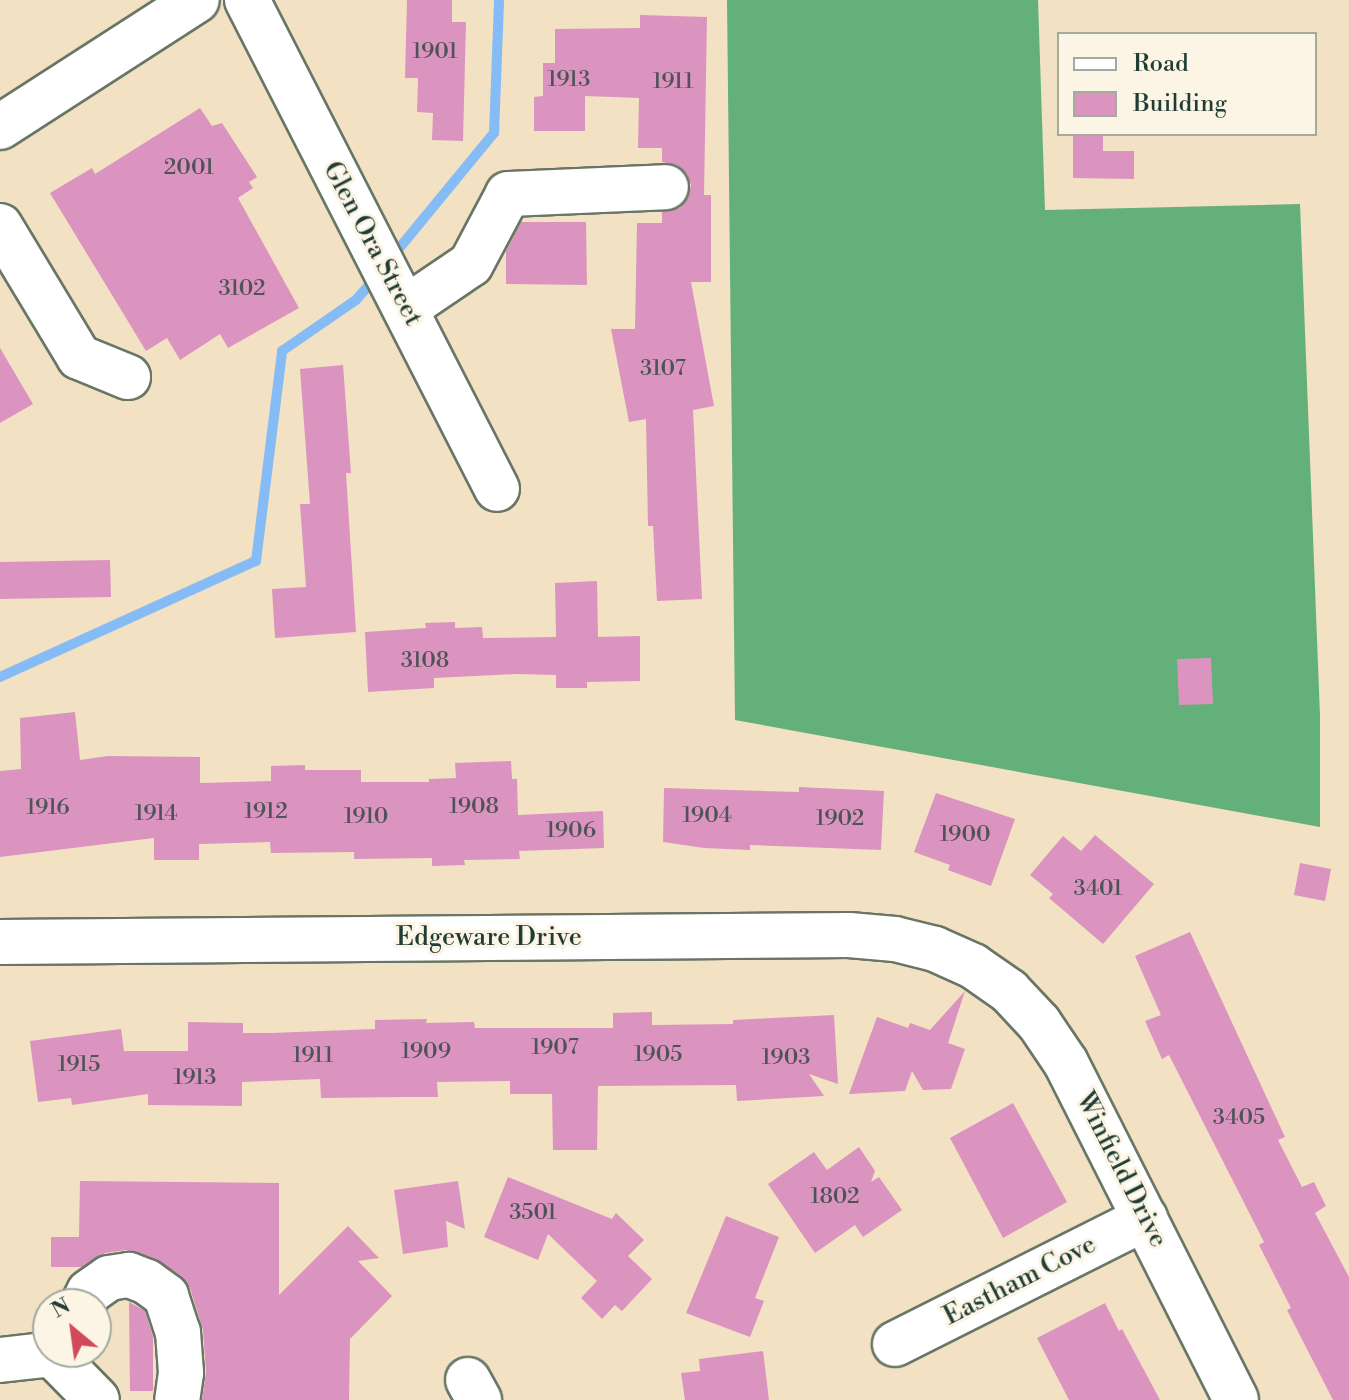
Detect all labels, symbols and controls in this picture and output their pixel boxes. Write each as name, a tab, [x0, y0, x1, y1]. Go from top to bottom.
legend	[1057, 32, 1317, 136]
house number: 1901	[412, 39, 458, 65]
text: Road	[1133, 49, 1189, 79]
house number: 1913	[548, 67, 590, 93]
house number: 1911	[653, 69, 693, 95]
text: Building	[1133, 89, 1227, 119]
house number: 2001	[164, 155, 214, 181]
street label: Glen Ora Street	[316, 157, 428, 331]
house number: 3102	[218, 276, 266, 302]
house number: 3107	[640, 356, 686, 382]
house number: 3108	[401, 648, 449, 674]
house number: 1908	[449, 794, 499, 820]
house number: 1916	[26, 795, 70, 821]
house number: 1912	[244, 799, 288, 825]
house number: 1914	[134, 801, 178, 827]
house number: 1904	[682, 803, 732, 829]
house number: 1910	[344, 804, 388, 830]
house number: 1902	[816, 806, 864, 832]
house number: 1906	[546, 818, 596, 844]
house number: 1900	[939, 822, 991, 848]
house number: 3401	[1074, 876, 1122, 902]
street label: Edgeware Drive	[396, 922, 582, 954]
house number: 1907	[531, 1035, 579, 1061]
house number: 1909	[401, 1039, 451, 1065]
house number: 1905	[634, 1042, 682, 1068]
house number: 1911	[293, 1043, 333, 1069]
house number: 1903	[762, 1045, 810, 1071]
house number: 1915	[58, 1052, 100, 1078]
house number: 1913	[174, 1065, 216, 1091]
street label: Winfield Drive	[1069, 1087, 1173, 1253]
house number: 3405	[1213, 1105, 1265, 1131]
house number: 1802	[810, 1184, 860, 1210]
house number: 3501	[509, 1200, 557, 1226]
street label: Eastham Cove	[939, 1229, 1101, 1333]
north arrow	[32, 1288, 112, 1368]
text: N	[47, 1292, 75, 1324]

